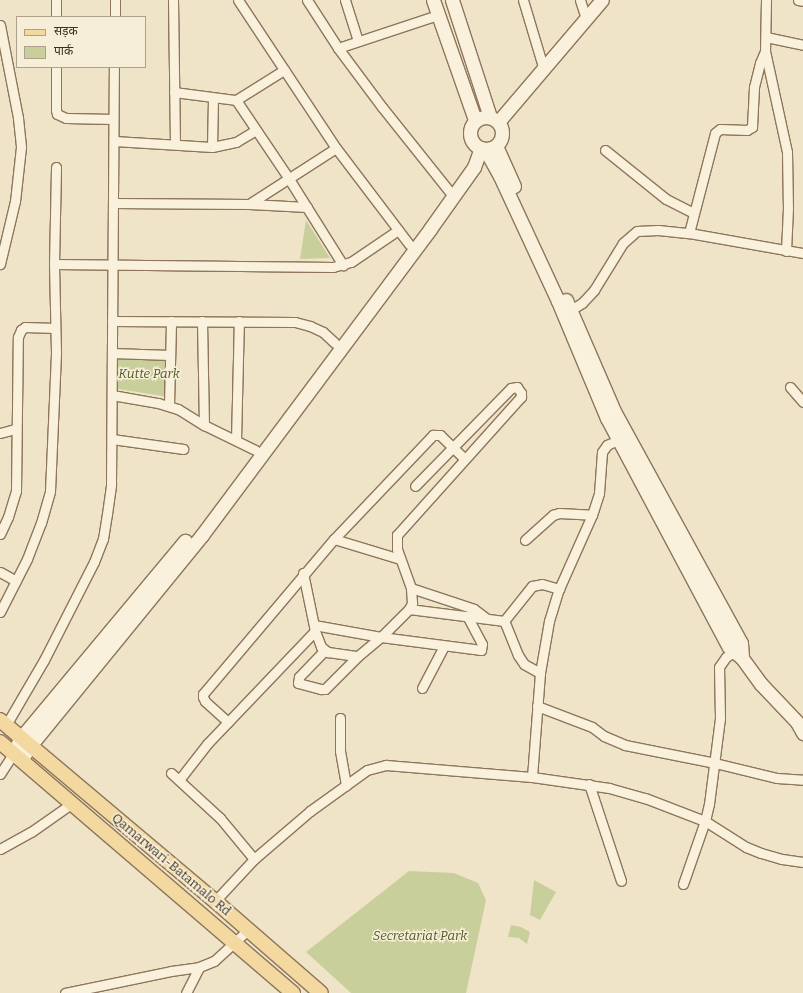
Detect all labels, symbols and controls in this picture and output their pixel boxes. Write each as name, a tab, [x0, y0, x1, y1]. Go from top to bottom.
legend	[16, 16, 146, 68]
text: सड़क	[54, 24, 78, 38]
text: पार्क	[54, 44, 73, 58]
park label: Kutte Park	[118, 366, 180, 382]
street label: Qamarwari-Batamalo Rd	[108, 811, 234, 919]
park label: Secretariat Park	[373, 928, 467, 944]

